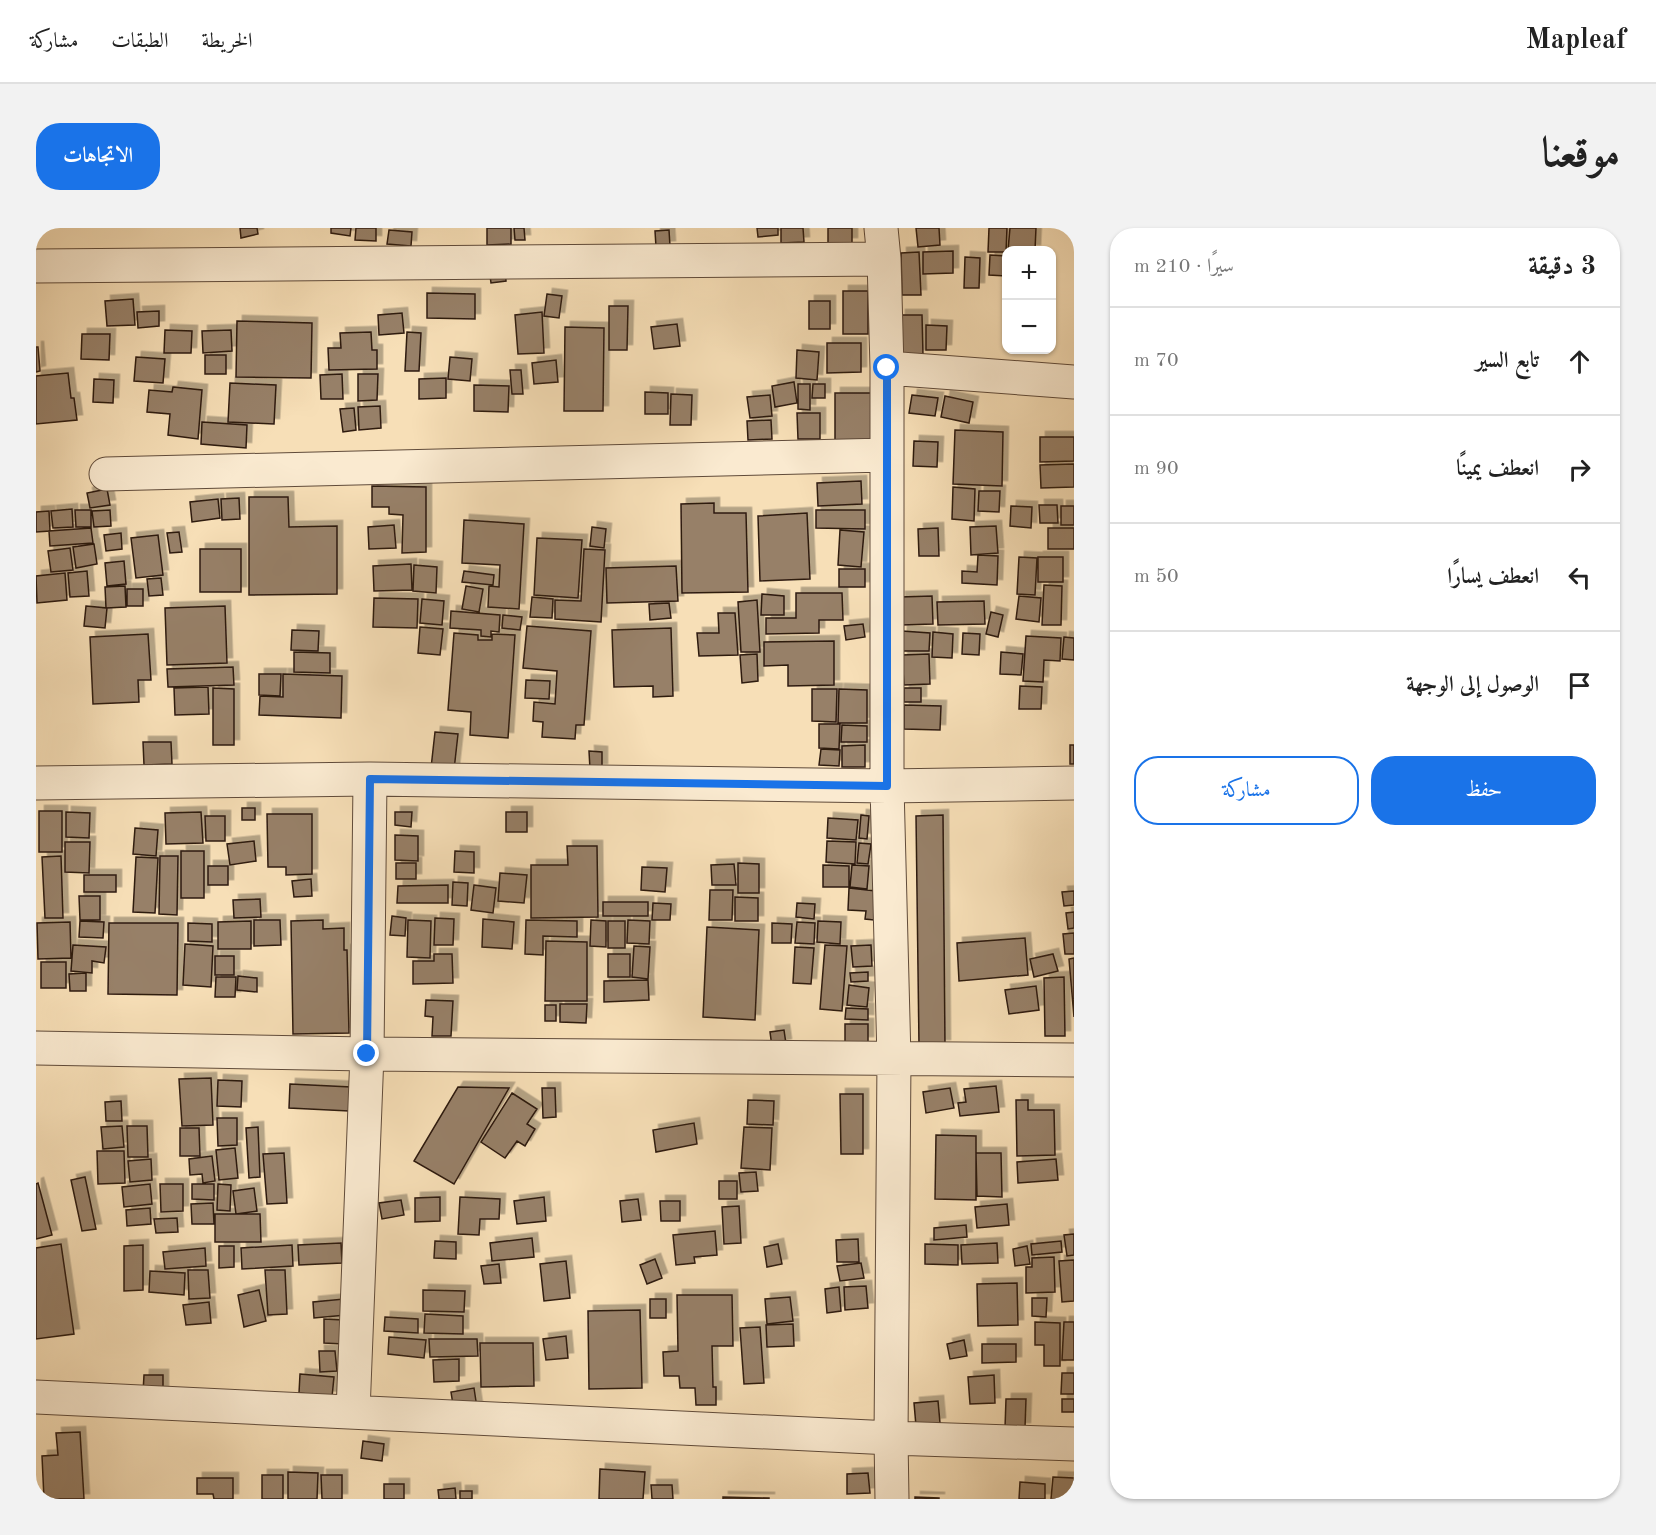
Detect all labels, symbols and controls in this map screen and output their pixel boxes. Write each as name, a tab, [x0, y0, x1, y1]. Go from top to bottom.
text: Mapleaf	[1526, 27, 1626, 55]
text: مشاركة	[30, 31, 78, 52]
text: الطبقات	[111, 31, 168, 52]
text: الخريطة	[201, 31, 253, 52]
button: الاتجاهات	[36, 123, 160, 190]
text: موقعنا	[1542, 134, 1620, 176]
map controls	[1002, 246, 1056, 354]
button: +	[1002, 246, 1056, 300]
text: 3 دقيقة	[1528, 254, 1596, 280]
text: سيرًا · 210 m	[1134, 257, 1234, 277]
button: −	[1002, 300, 1056, 354]
icon: ahead	[1563, 345, 1596, 378]
text: تابع السير	[1475, 350, 1539, 372]
text: 70 m	[1134, 351, 1179, 371]
route start	[873, 354, 899, 380]
icon: right	[1563, 453, 1596, 486]
text: انعطف يمينًا	[1456, 458, 1539, 480]
text: 90 m	[1134, 459, 1179, 479]
icon: left	[1563, 561, 1596, 594]
text: انعطف يسارًا	[1447, 566, 1539, 588]
text: 50 m	[1134, 567, 1179, 587]
icon: arrive	[1563, 669, 1596, 702]
text: الوصول إلى الوجهة	[1406, 674, 1539, 696]
button: مشاركة	[1134, 756, 1359, 825]
button: حفظ	[1371, 756, 1596, 825]
route end	[353, 1040, 379, 1066]

